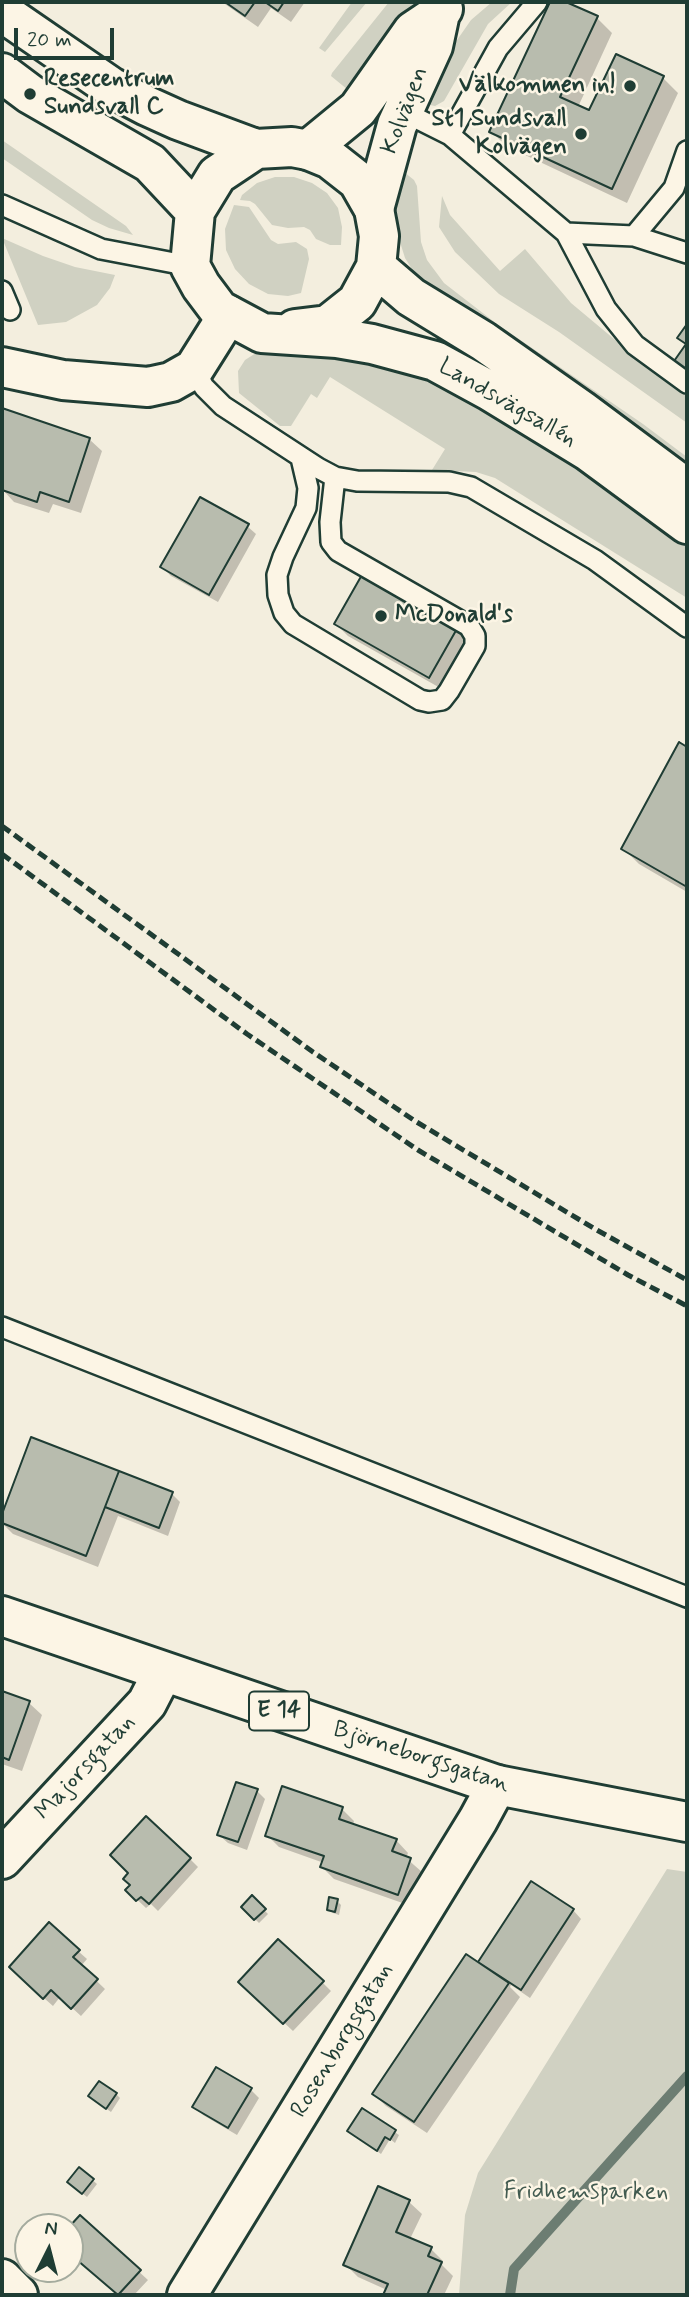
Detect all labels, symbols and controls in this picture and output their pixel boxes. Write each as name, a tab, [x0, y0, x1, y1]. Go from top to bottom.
scale bar	[18, 14, 117, 58]
text: 20 m	[27, 26, 72, 54]
street label: Kolvägen	[376, 63, 436, 159]
place label: Resecentrum Sundsvall C	[44, 66, 174, 122]
place label: Välkommen in!	[459, 72, 616, 100]
marker: Välkommen in!	[622, 78, 638, 94]
marker: Resecentrum Sundsvall C	[22, 86, 38, 102]
place label: St1 Sundsvall Kolvägen	[432, 106, 567, 162]
marker: St1 Sundsvall Kolvägen	[573, 126, 589, 142]
street label: Landsvägsallén	[433, 353, 581, 455]
place label: McDonald's	[395, 602, 513, 630]
marker: McDonald's	[373, 608, 389, 624]
road number: E 14	[249, 1692, 309, 1730]
street label: Majorsgatan	[30, 1709, 142, 1827]
street label: Björneborgsgatan	[329, 1716, 513, 1800]
street label: Rosenborgsgatan	[286, 1958, 400, 2124]
park label: Fridhemsparken	[504, 2179, 668, 2207]
north arrow	[14, 2213, 84, 2283]
text: N	[43, 2216, 59, 2242]

